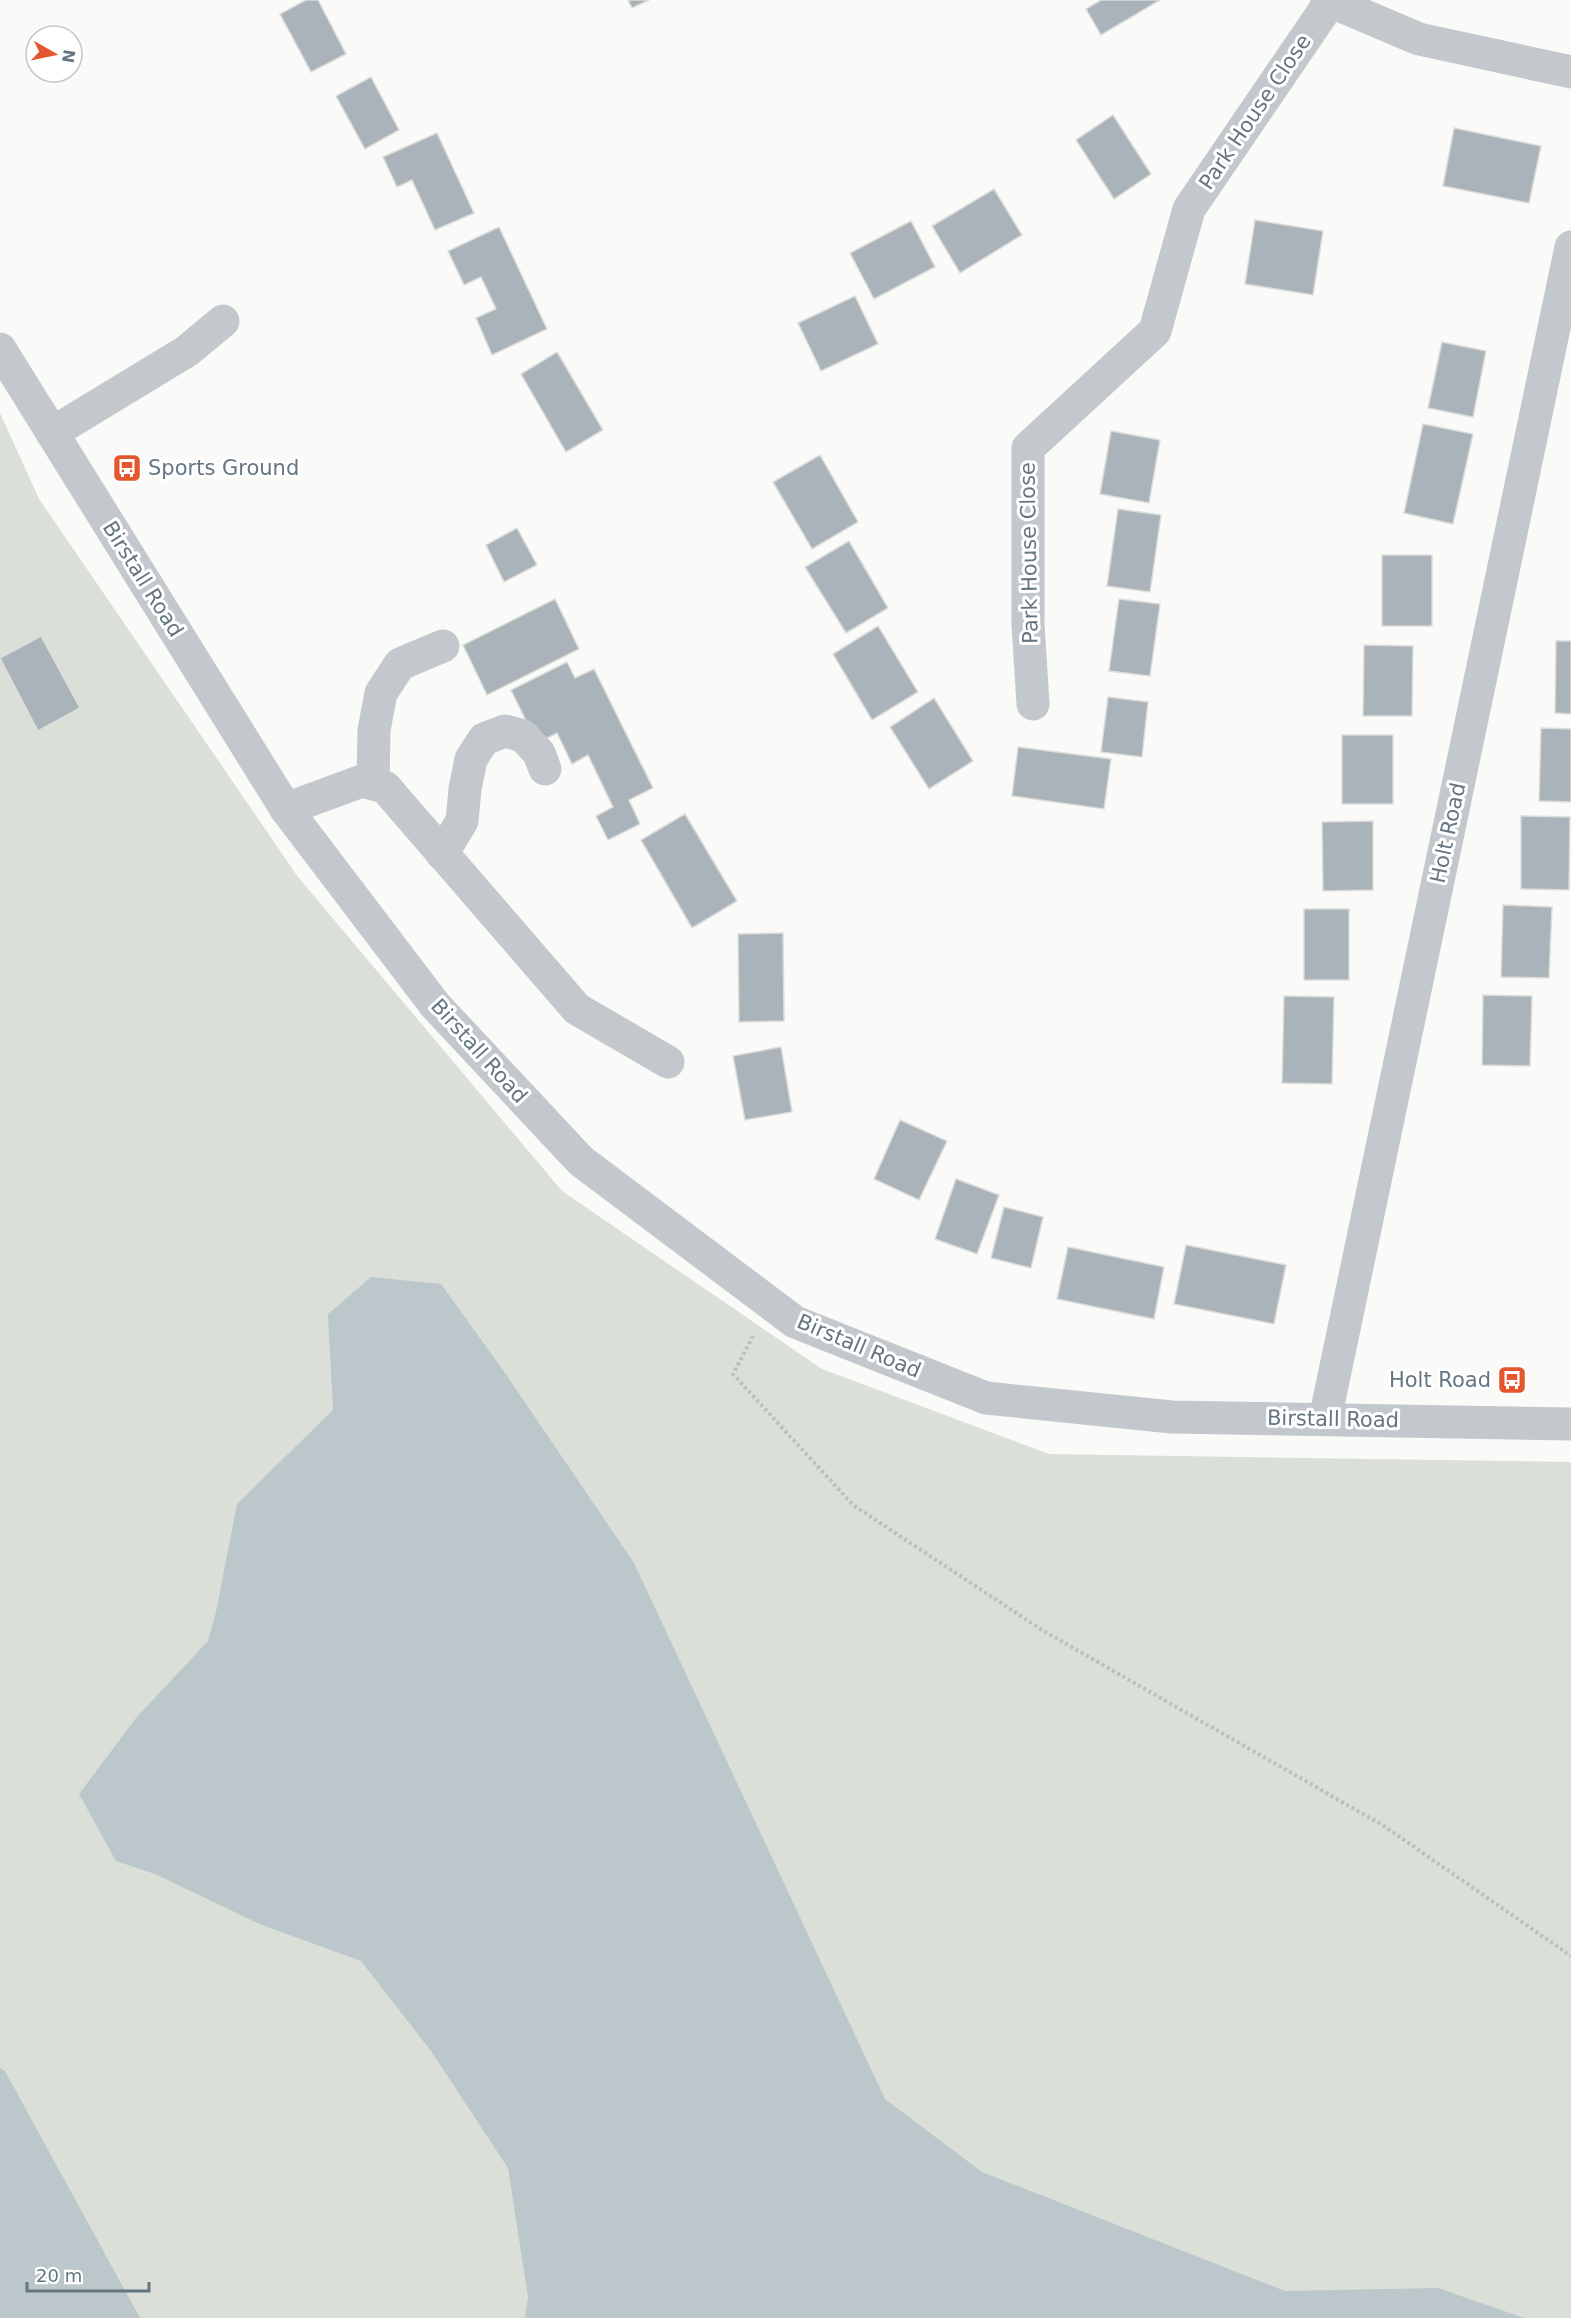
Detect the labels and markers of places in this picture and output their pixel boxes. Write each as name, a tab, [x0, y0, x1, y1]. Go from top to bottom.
bus stop icon: Sports Ground	[111, 452, 143, 484]
place label: Sports Ground	[148, 456, 299, 480]
bus stop icon: Holt Road	[1496, 1364, 1528, 1396]
place label: Holt Road	[1389, 1368, 1491, 1392]

